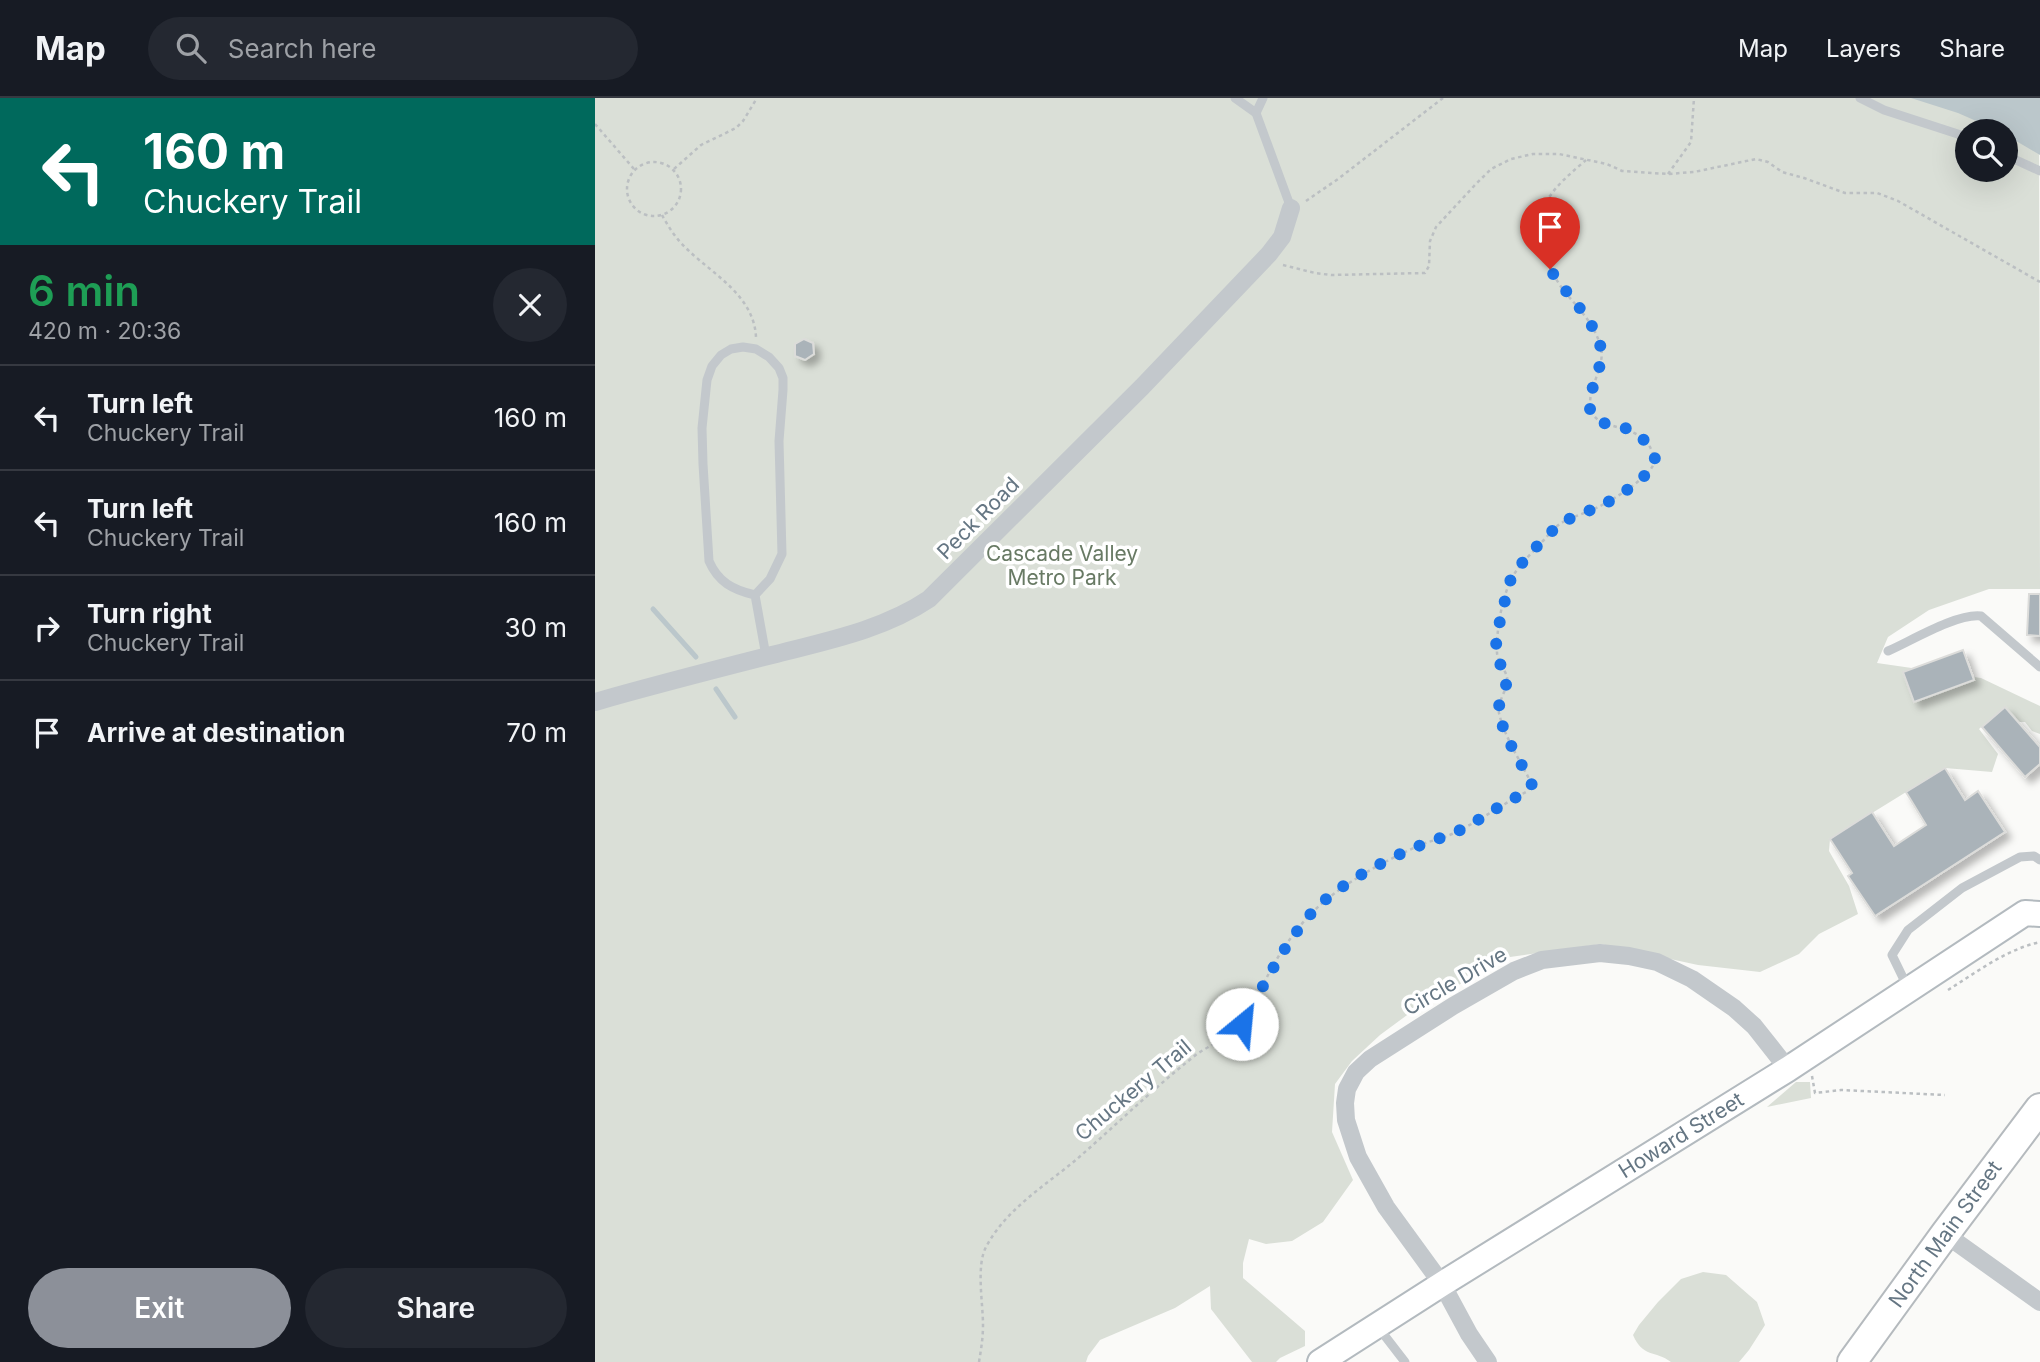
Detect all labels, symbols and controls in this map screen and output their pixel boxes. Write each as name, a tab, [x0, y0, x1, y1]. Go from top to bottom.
search box	[148, 17, 638, 80]
text: Map	[35, 28, 106, 68]
icon: search	[172, 29, 210, 67]
text: Search here	[228, 33, 376, 64]
text: Map	[1738, 34, 1788, 63]
text: Layers	[1826, 34, 1901, 63]
text: Share	[1939, 34, 2005, 63]
map controls	[1955, 119, 2018, 182]
button: search	[1955, 119, 2018, 182]
text: 160 m	[143, 122, 285, 181]
icon: left	[28, 126, 119, 217]
text: Chuckery Trail	[143, 182, 362, 221]
pin	[1520, 197, 1580, 269]
icon: arrive	[1531, 208, 1569, 246]
text: 6 min	[28, 265, 140, 316]
button: close	[493, 268, 567, 342]
text: 420 m · 20:36	[28, 317, 181, 345]
text: Turn left	[87, 388, 193, 419]
icon: left	[28, 399, 66, 437]
text: 160 m	[494, 402, 567, 433]
text: Chuckery Trail	[87, 419, 244, 447]
street label: Peck Road	[932, 472, 1024, 564]
text: Turn left	[87, 493, 193, 524]
icon: left	[28, 504, 66, 542]
text: 160 m	[494, 507, 567, 538]
text: Chuckery Trail	[87, 524, 244, 552]
park label: Cascade Valley Metro Park	[986, 541, 1138, 590]
text: Turn right	[87, 598, 212, 629]
icon: right	[28, 609, 66, 647]
text: 30 m	[504, 612, 567, 643]
text: Chuckery Trail	[87, 629, 244, 657]
icon: arrive	[28, 714, 66, 752]
text: Arrive at destination	[87, 717, 346, 748]
text: 70 m	[506, 717, 567, 748]
street label: Circle Drive	[1399, 941, 1511, 1021]
position arrow	[1205, 987, 1279, 1061]
street label: Chuckery Trail	[1070, 1034, 1196, 1146]
street label: Howard Street	[1614, 1087, 1748, 1183]
street label: North Main Street	[1883, 1156, 2007, 1312]
button: Exit	[28, 1268, 291, 1348]
button: Share	[305, 1268, 567, 1348]

